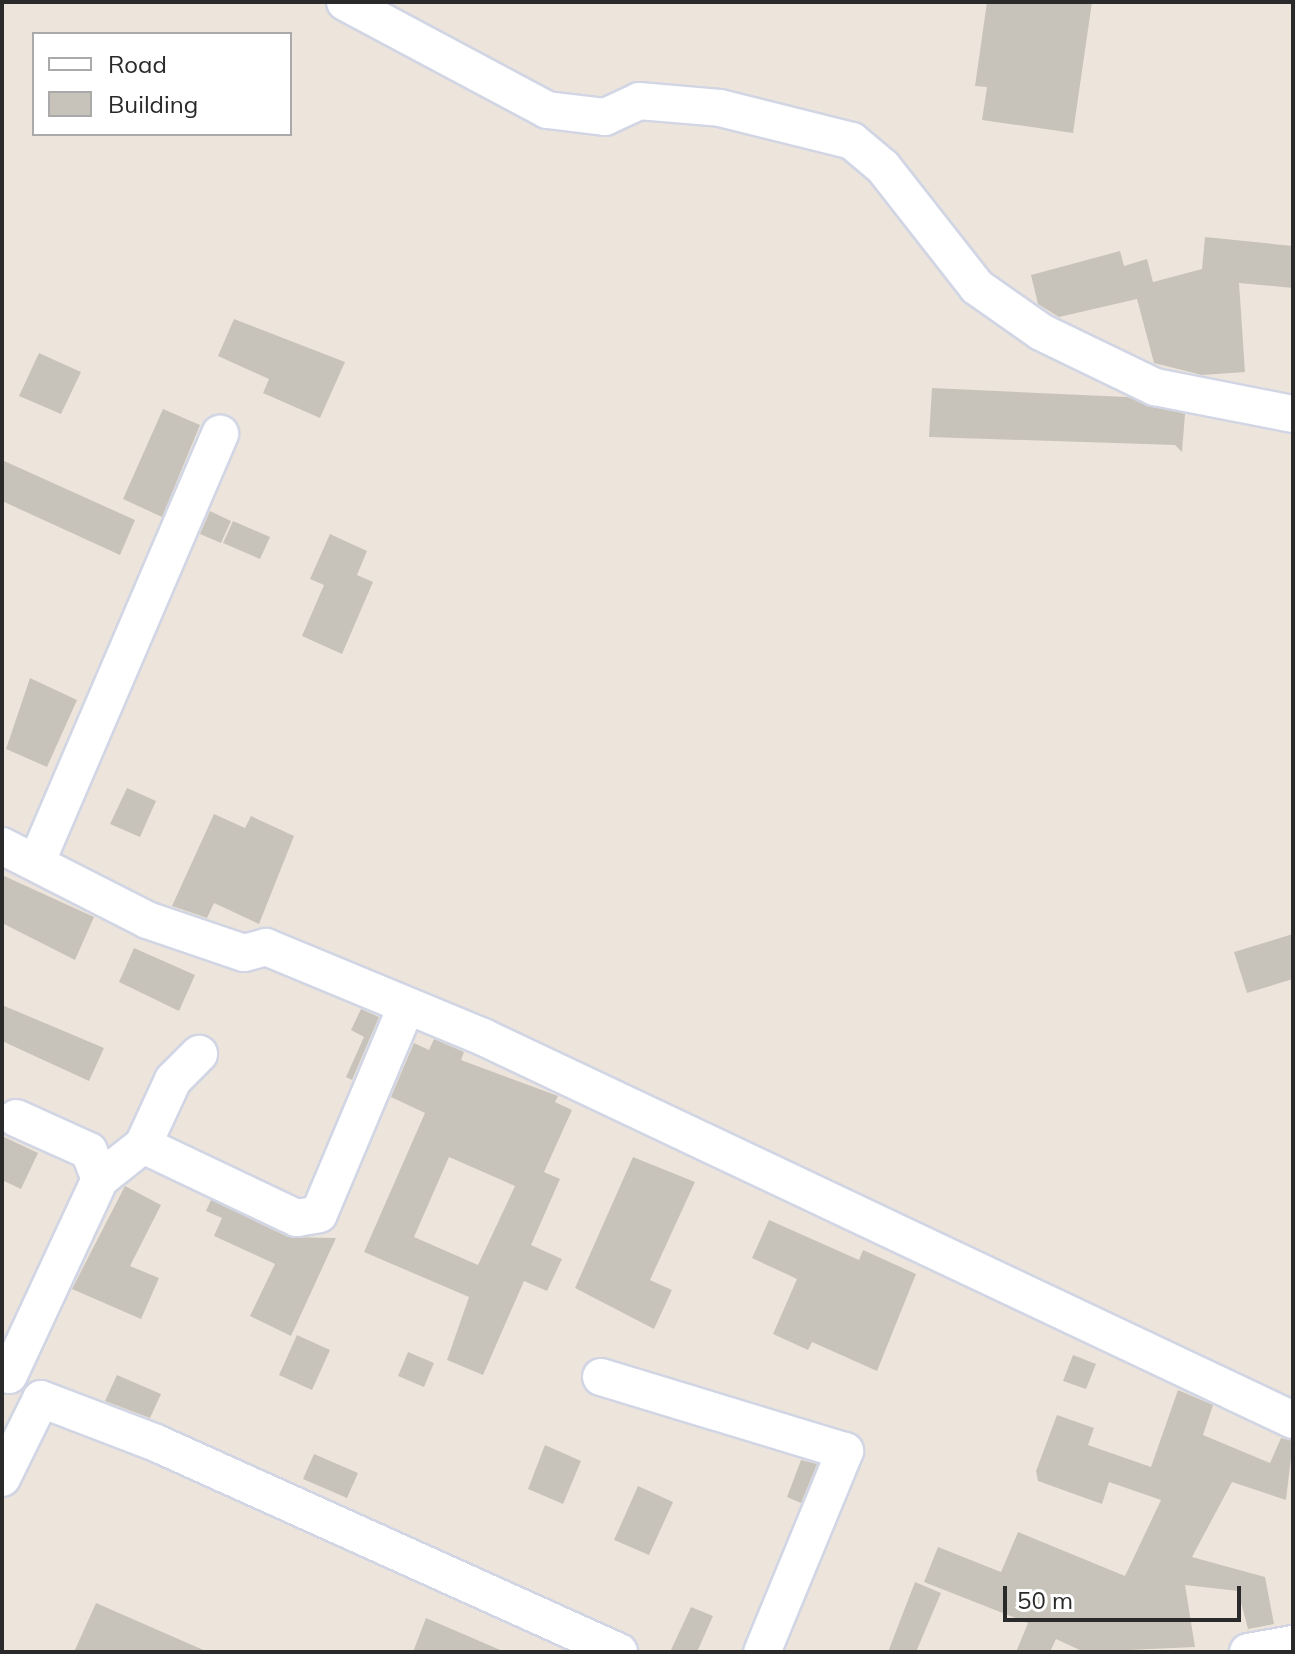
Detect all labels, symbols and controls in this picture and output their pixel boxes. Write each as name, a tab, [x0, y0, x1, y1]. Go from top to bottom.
legend	[32, 32, 292, 136]
text: Road	[108, 49, 167, 79]
text: Building	[108, 89, 198, 119]
scale bar	[1007, 1570, 1245, 1620]
text: 50 m	[1017, 1585, 1073, 1615]

